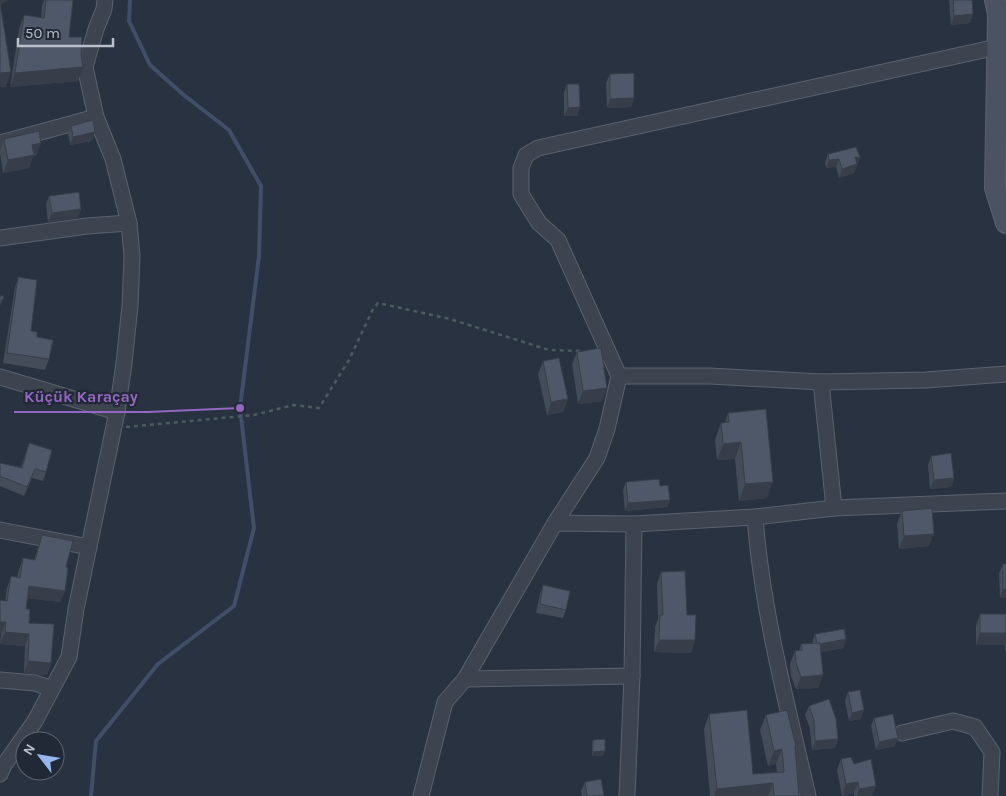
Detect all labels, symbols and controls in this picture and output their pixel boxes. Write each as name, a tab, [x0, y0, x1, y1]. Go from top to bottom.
scale bar	[18, 15, 112, 47]
text: 50 m	[25, 24, 60, 42]
callout: Küçük Karaçay	[14, 381, 148, 412]
text: Küçük Karaçay	[24, 387, 138, 406]
north arrow	[15, 731, 65, 781]
text: N	[19, 741, 39, 758]

